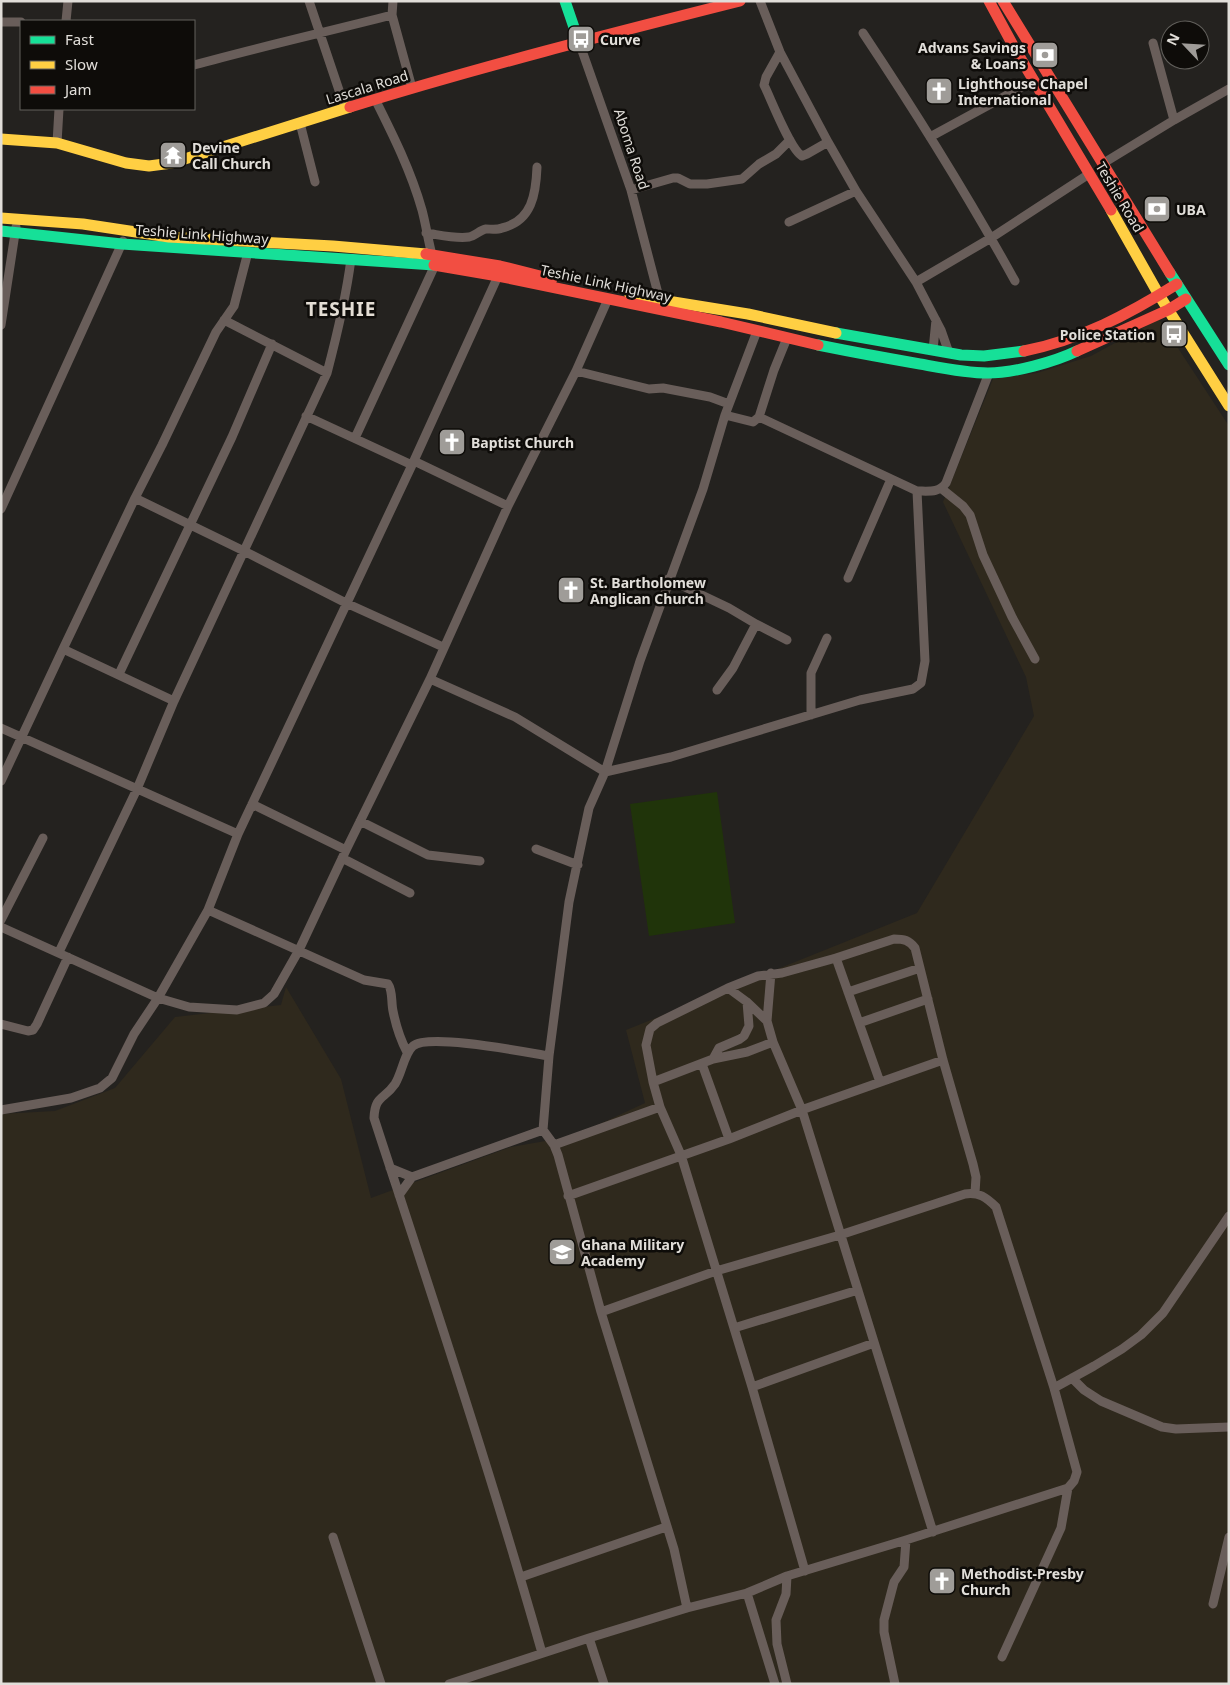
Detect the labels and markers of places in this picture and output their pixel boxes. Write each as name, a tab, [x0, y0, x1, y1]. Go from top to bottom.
bus stop icon: Curve	[566, 24, 596, 54]
place label: Curve	[600, 30, 641, 49]
place label: Advans Savings & Loans	[918, 38, 1026, 73]
bank icon: Advans Savings & Loans	[1030, 40, 1060, 70]
place label: Lighthouse Chapel International	[958, 74, 1088, 109]
church icon: Lighthouse Chapel International	[924, 76, 954, 106]
place label: Devine Call Church	[192, 138, 271, 173]
temple icon: Devine Call Church	[158, 140, 188, 170]
bank icon: UBA	[1142, 194, 1172, 224]
place label: UBA	[1176, 200, 1206, 219]
bus stop icon: Police Station	[1159, 319, 1189, 349]
place label: Police Station	[1060, 325, 1155, 344]
church icon: Baptist Church	[437, 427, 467, 457]
place label: Baptist Church	[471, 433, 574, 452]
place label: St. Bartholomew Anglican Church	[590, 573, 706, 608]
church icon: St. Bartholomew Anglican Church	[556, 575, 586, 605]
place label: Ghana Military Academy	[581, 1235, 684, 1270]
school or university icon: Ghana Military Academy	[547, 1237, 577, 1267]
place label: Methodist-Presby Church	[961, 1564, 1084, 1599]
church icon: Methodist-Presby Church	[927, 1566, 957, 1596]

